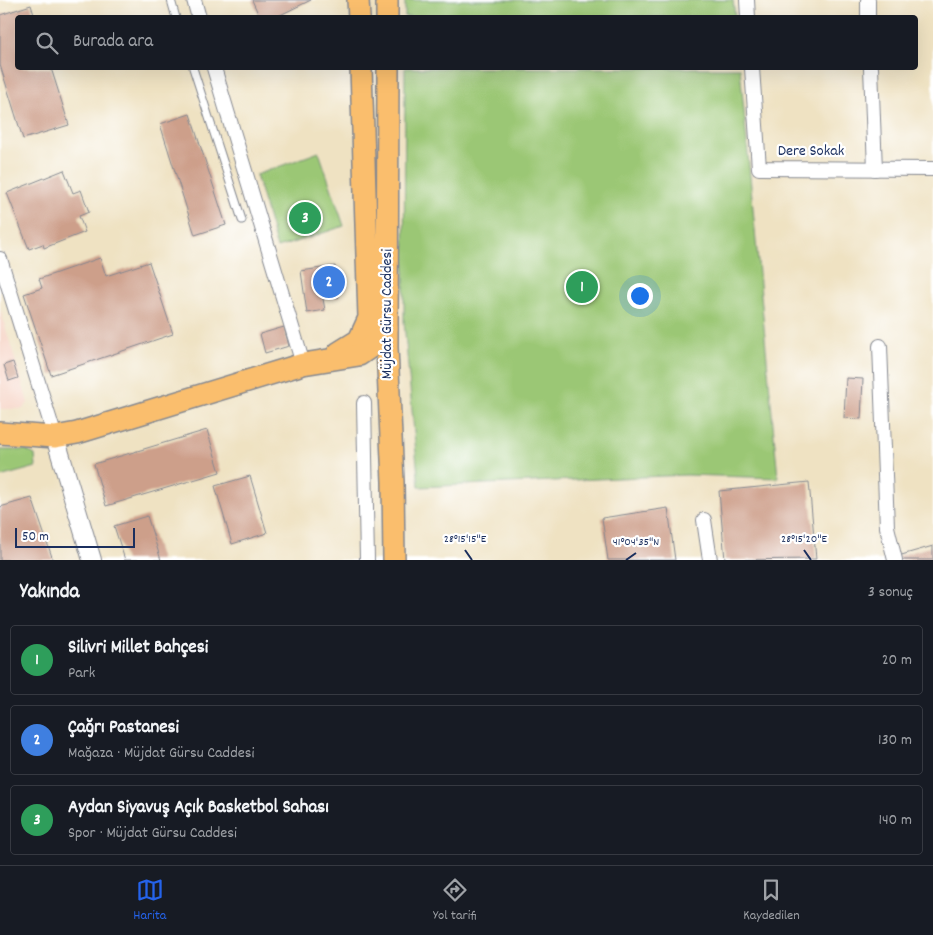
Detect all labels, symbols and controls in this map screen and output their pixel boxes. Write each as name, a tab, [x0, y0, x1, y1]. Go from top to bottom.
search box	[15, 15, 918, 70]
icon: search	[33, 29, 61, 57]
text: Burada ara	[73, 29, 153, 56]
street label: Dere Sokak	[778, 140, 844, 163]
pin: 3	[289, 199, 321, 237]
street label: Müjdat Gürsu Caddesi	[376, 249, 399, 379]
pin: 2	[313, 263, 345, 301]
pin: 1	[566, 268, 598, 306]
your location	[627, 283, 653, 309]
scale bar	[15, 525, 135, 548]
text: 50 m	[22, 527, 49, 547]
text: 28°15'15"E	[444, 531, 487, 548]
text: 28°15'20"E	[781, 531, 828, 548]
text: 41°04'35"N	[613, 534, 659, 551]
text: Yakında	[20, 578, 79, 608]
text: 3 sonuç	[868, 581, 913, 604]
text: Silivri Millet Bahçesi	[68, 635, 208, 662]
text: 1	[35, 649, 39, 672]
text: 20 m	[882, 649, 912, 672]
text: Park	[68, 662, 95, 685]
text: Çağrı Pastanesi	[68, 715, 179, 742]
text: 2	[34, 729, 41, 752]
text: 130 m	[878, 729, 912, 752]
text: Mağaza · Müjdat Gürsu Caddesi	[68, 742, 254, 765]
text: Aydan Siyavuş Açık Basketbol Sahası	[68, 795, 329, 822]
text: 3	[33, 809, 41, 832]
text: 140 m	[878, 809, 912, 832]
text: Spor · Müjdat Gürsu Caddesi	[68, 822, 237, 845]
tab: Harita	[133, 876, 166, 926]
tab: Yol tarifi	[433, 876, 477, 926]
tab: Kaydedilen	[743, 876, 800, 926]

